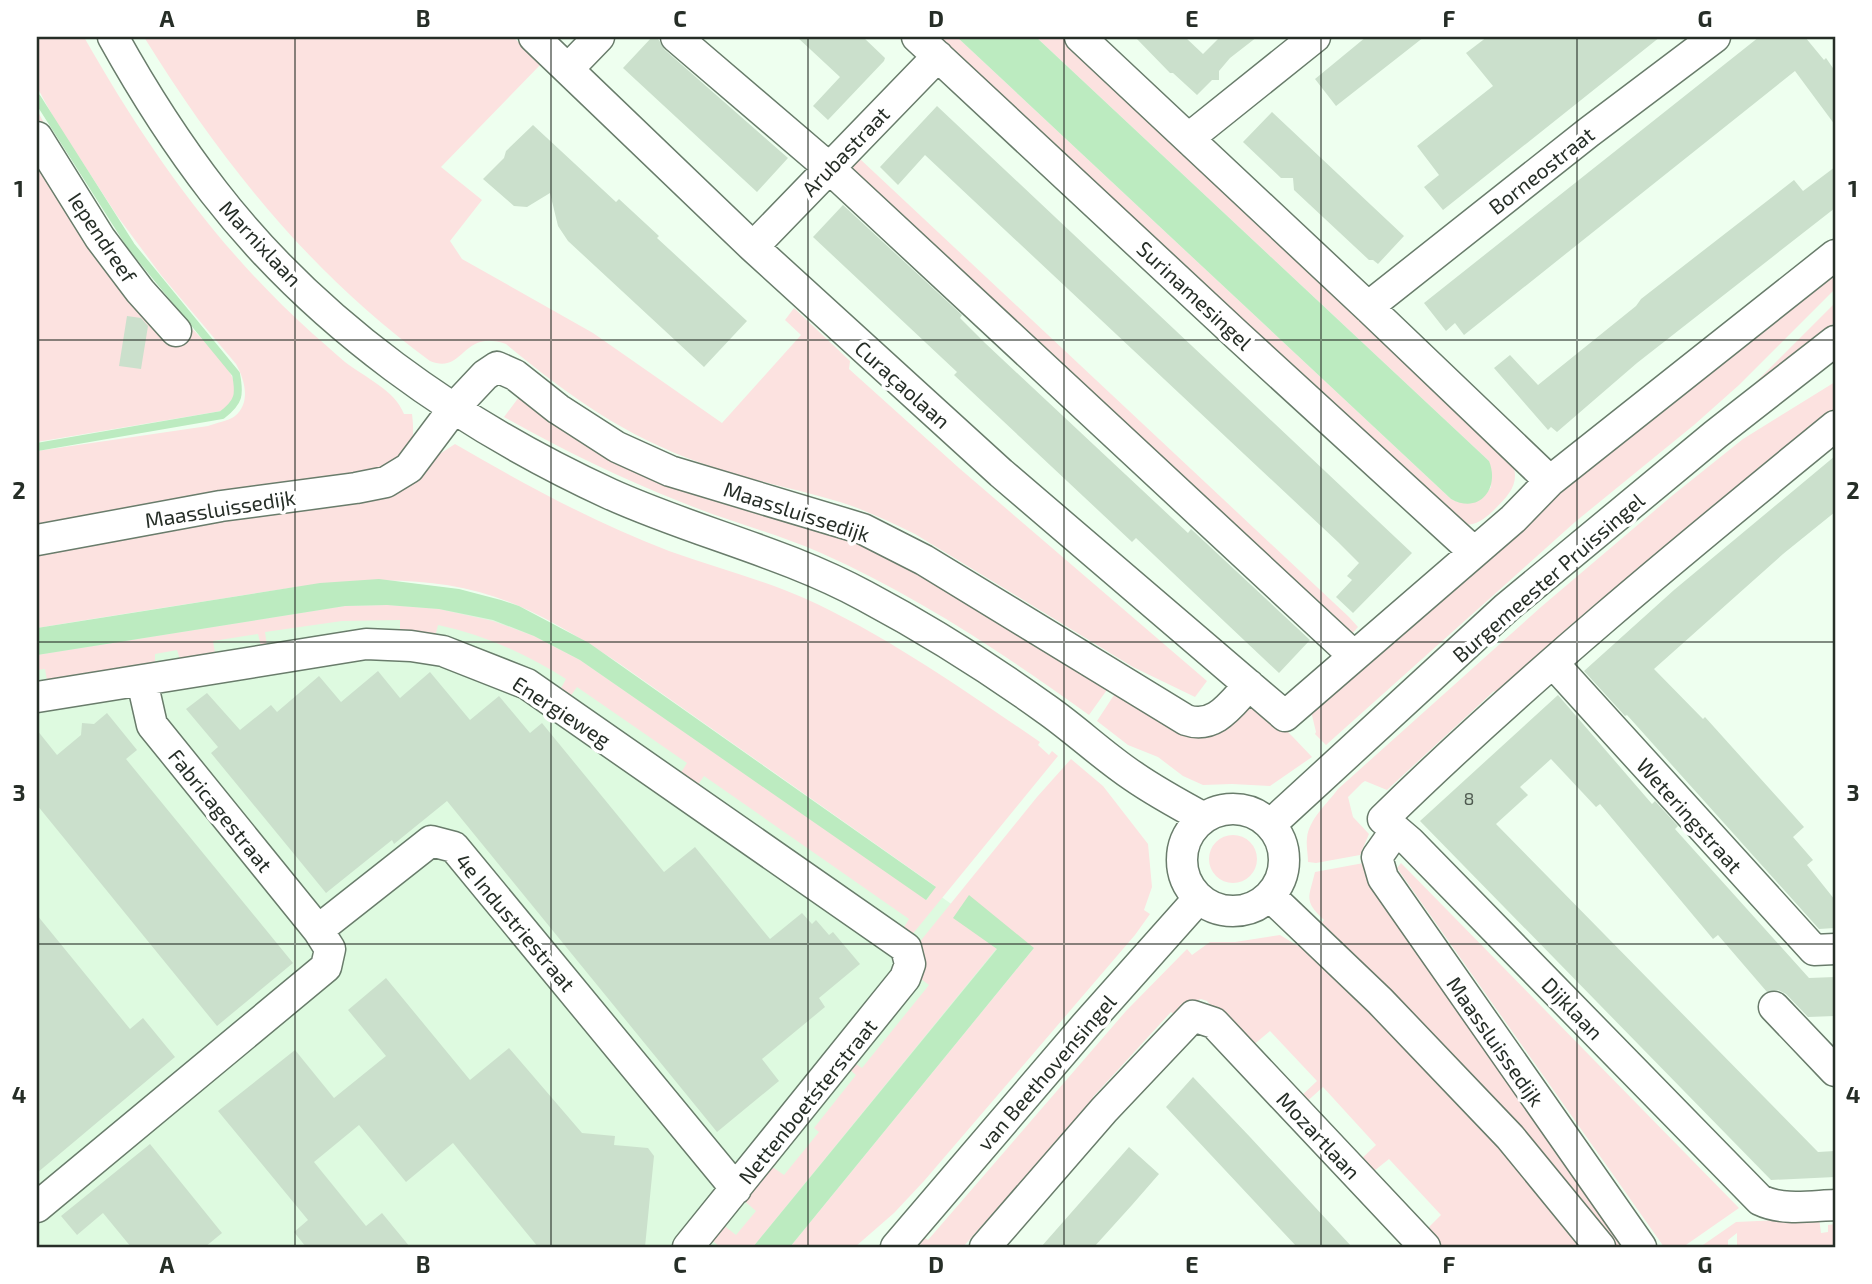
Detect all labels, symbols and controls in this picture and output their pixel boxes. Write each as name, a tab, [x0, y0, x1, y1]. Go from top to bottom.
text: A	[159, 4, 175, 32]
text: B	[416, 4, 430, 32]
text: C	[673, 4, 687, 32]
text: D	[928, 4, 944, 32]
text: E	[1185, 4, 1199, 32]
text: F	[1443, 4, 1456, 32]
text: G	[1698, 4, 1712, 32]
street label: Arubastraat	[796, 101, 894, 201]
street label: Borneostraat	[1483, 121, 1599, 219]
text: 1	[14, 174, 24, 202]
text: 1	[1848, 174, 1858, 202]
street label: Iependreef	[64, 187, 143, 288]
street label: Marnixlaan	[215, 195, 307, 291]
street label: Surinamesingel	[1132, 235, 1258, 355]
street label: Curaçaolaan	[849, 335, 956, 435]
text: 2	[12, 476, 26, 504]
street label: Maassluissedijk	[721, 476, 873, 547]
text: 2	[1846, 476, 1860, 504]
street label: Maassluissedijk	[143, 484, 297, 533]
street label: Burgemeester Pruissingel	[1447, 486, 1649, 667]
street label: Energieweg	[508, 670, 616, 752]
street label: Fabricagestraat	[164, 744, 278, 876]
street label: Weteringstraat	[1632, 752, 1748, 878]
text: 3	[12, 778, 26, 806]
text: 3	[1846, 778, 1860, 806]
house number: 8	[1464, 787, 1474, 809]
street label: 4e Industriestraat	[451, 848, 581, 996]
street label: Maassluissedijk	[1441, 972, 1550, 1111]
street label: Dijklaan	[1537, 972, 1609, 1045]
street label: van Beethovensingel	[971, 988, 1121, 1155]
street label: Nettenboetsterstraat	[733, 1013, 881, 1189]
text: 4	[12, 1080, 26, 1108]
text: 4	[1846, 1080, 1860, 1108]
street label: Mozartlaan	[1272, 1086, 1366, 1184]
text: A	[159, 1250, 175, 1278]
text: B	[416, 1250, 430, 1278]
text: C	[673, 1250, 687, 1278]
text: D	[928, 1250, 944, 1278]
text: E	[1185, 1250, 1199, 1278]
text: F	[1443, 1250, 1456, 1278]
text: G	[1698, 1250, 1712, 1278]

